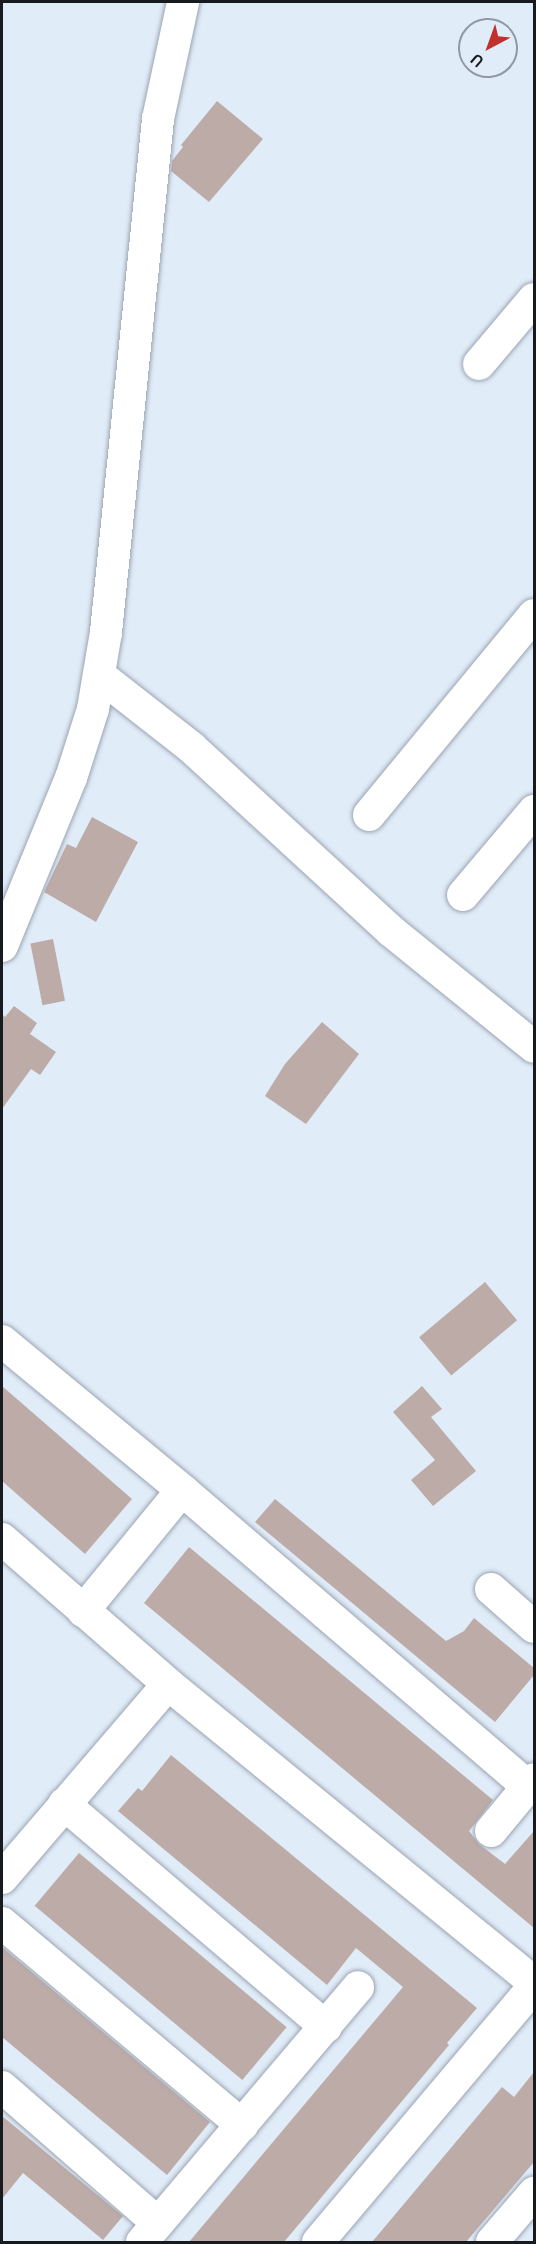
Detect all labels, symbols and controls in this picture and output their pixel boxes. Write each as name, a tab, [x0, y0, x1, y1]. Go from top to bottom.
north arrow	[458, 18, 518, 78]
text: U	[466, 49, 488, 72]

